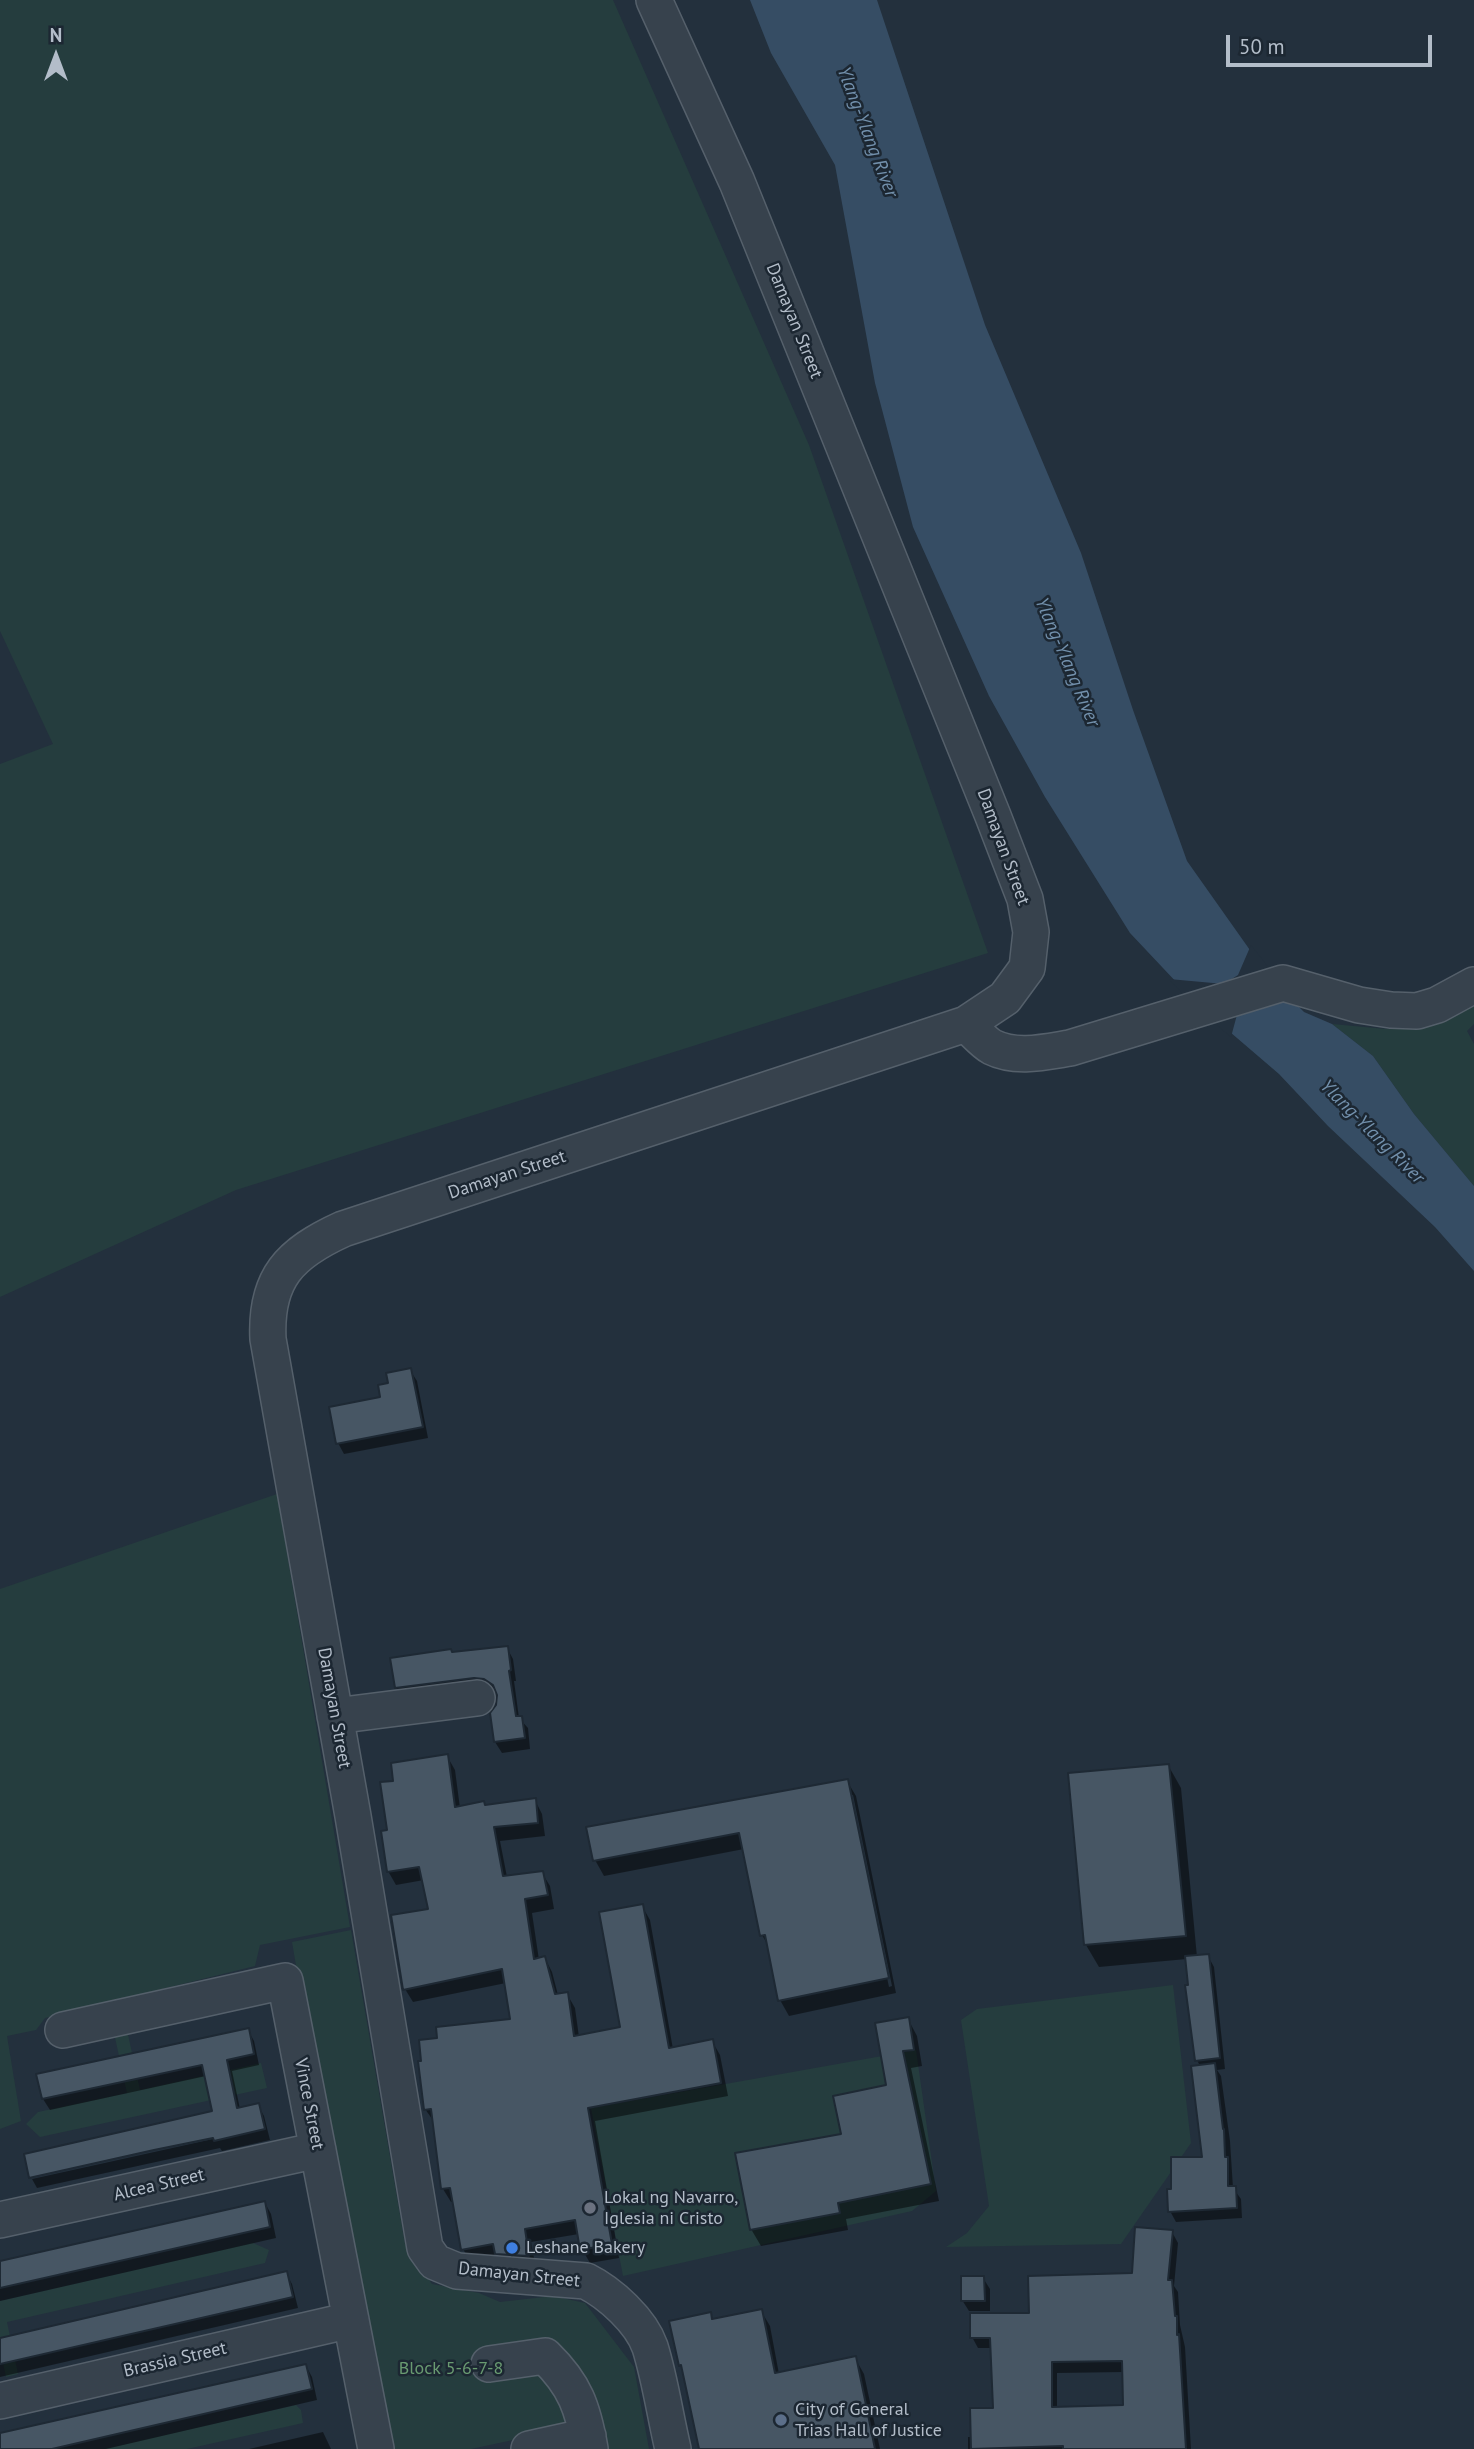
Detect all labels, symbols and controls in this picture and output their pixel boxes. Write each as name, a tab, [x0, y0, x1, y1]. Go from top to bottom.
north arrow	[21, 21, 91, 91]
scale bar	[1229, 21, 1436, 65]
text: N	[50, 23, 62, 47]
text: 50 m	[1239, 33, 1285, 60]
water label: Ylang-Ylang River	[832, 64, 902, 200]
street label: Damayan Street	[761, 260, 827, 382]
water label: Ylang-Ylang River	[1030, 594, 1104, 730]
street label: Damayan Street	[972, 786, 1034, 908]
water label: Ylang-Ylang River	[1315, 1075, 1429, 1189]
street label: Damayan Street	[446, 1146, 568, 1204]
street label: Damayan Street	[313, 1646, 355, 1770]
street label: Vince Street	[290, 2057, 328, 2151]
street label: Alcea Street	[112, 2164, 206, 2206]
place label: Lokal ng Navarro, Iglesia ni Cristo	[604, 2187, 738, 2230]
marker: Lokal ng Navarro, Iglesia ni Cristo	[582, 2200, 598, 2216]
place label: Leshane Bakery	[526, 2237, 645, 2259]
marker: Leshane Bakery	[504, 2240, 520, 2256]
street label: Damayan Street	[457, 2258, 581, 2292]
street label: Brassia Street	[121, 2338, 229, 2382]
park label: Block 5-6-7-8	[399, 2358, 503, 2380]
place label: City of General Trias Hall of Justice	[795, 2399, 942, 2442]
marker: City of General Trias Hall of Justice	[773, 2412, 789, 2428]

